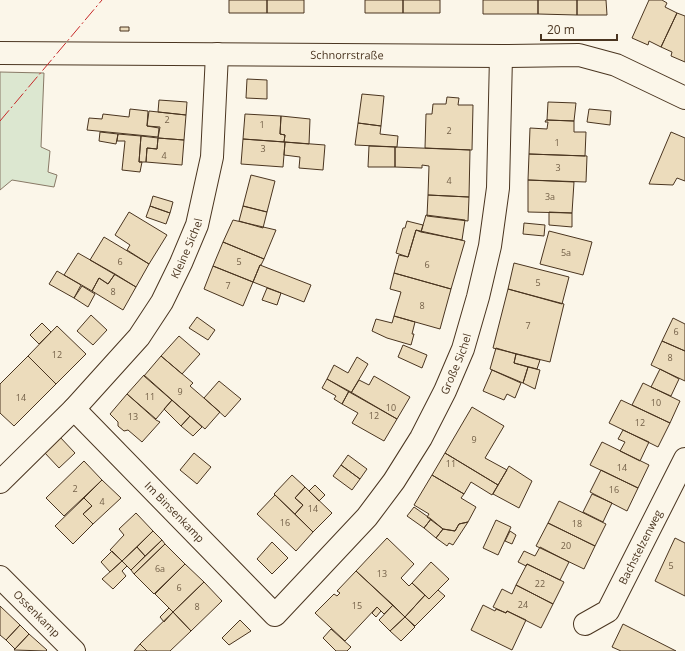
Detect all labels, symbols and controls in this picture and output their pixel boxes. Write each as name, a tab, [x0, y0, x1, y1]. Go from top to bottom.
scale bar	[541, 16, 617, 42]
text: 20 m	[547, 21, 575, 38]
street label: Schnorrstraße	[310, 47, 384, 62]
house number: 2	[164, 113, 170, 126]
house number: 1	[259, 118, 265, 131]
house number: 2	[446, 124, 452, 137]
house number: 1	[554, 136, 560, 149]
house number: 3	[260, 142, 266, 155]
house number: 4	[161, 149, 167, 162]
house number: 3	[555, 161, 561, 174]
house number: 4	[446, 174, 452, 187]
house number: 3a	[545, 190, 555, 203]
street label: Kleine Sichel	[167, 217, 205, 281]
house number: 5a	[561, 246, 571, 259]
house number: 6	[117, 255, 123, 268]
house number: 5	[236, 255, 242, 268]
house number: 6	[424, 258, 430, 271]
house number: 5	[535, 276, 541, 289]
house number: 7	[225, 279, 231, 292]
house number: 8	[110, 285, 116, 298]
house number: 8	[419, 299, 425, 312]
house number: 7	[525, 319, 531, 332]
house number: 6	[673, 325, 679, 338]
street label: Große Sichel	[436, 331, 474, 397]
house number: 12	[52, 348, 62, 361]
house number: 8	[667, 351, 673, 364]
house number: 9	[177, 385, 183, 398]
house number: 11	[145, 390, 155, 403]
house number: 14	[16, 391, 26, 404]
house number: 10	[651, 396, 661, 409]
house number: 10	[386, 401, 396, 414]
house number: 12	[369, 409, 379, 422]
house number: 13	[128, 410, 138, 423]
house number: 12	[635, 416, 645, 429]
house number: 9	[471, 433, 477, 446]
house number: 11	[446, 457, 456, 470]
house number: 14	[617, 461, 627, 474]
street label: Im Binsenkamp	[142, 478, 208, 546]
house number: 2	[72, 482, 78, 495]
house number: 16	[609, 483, 619, 496]
house number: 4	[99, 495, 105, 508]
house number: 14	[308, 502, 318, 515]
street label: Bachstelzenweg	[615, 507, 665, 587]
house number: 16	[280, 516, 290, 529]
house number: 18	[572, 517, 582, 530]
house number: 20	[561, 539, 571, 552]
house number: 5	[668, 559, 674, 572]
house number: 6a	[155, 562, 165, 575]
house number: 13	[377, 567, 387, 580]
house number: 22	[535, 577, 545, 590]
house number: 6	[176, 581, 182, 594]
street label: Ossenkamp	[10, 587, 64, 640]
house number: 24	[518, 598, 528, 611]
house number: 15	[352, 599, 362, 612]
house number: 8	[194, 600, 200, 613]

